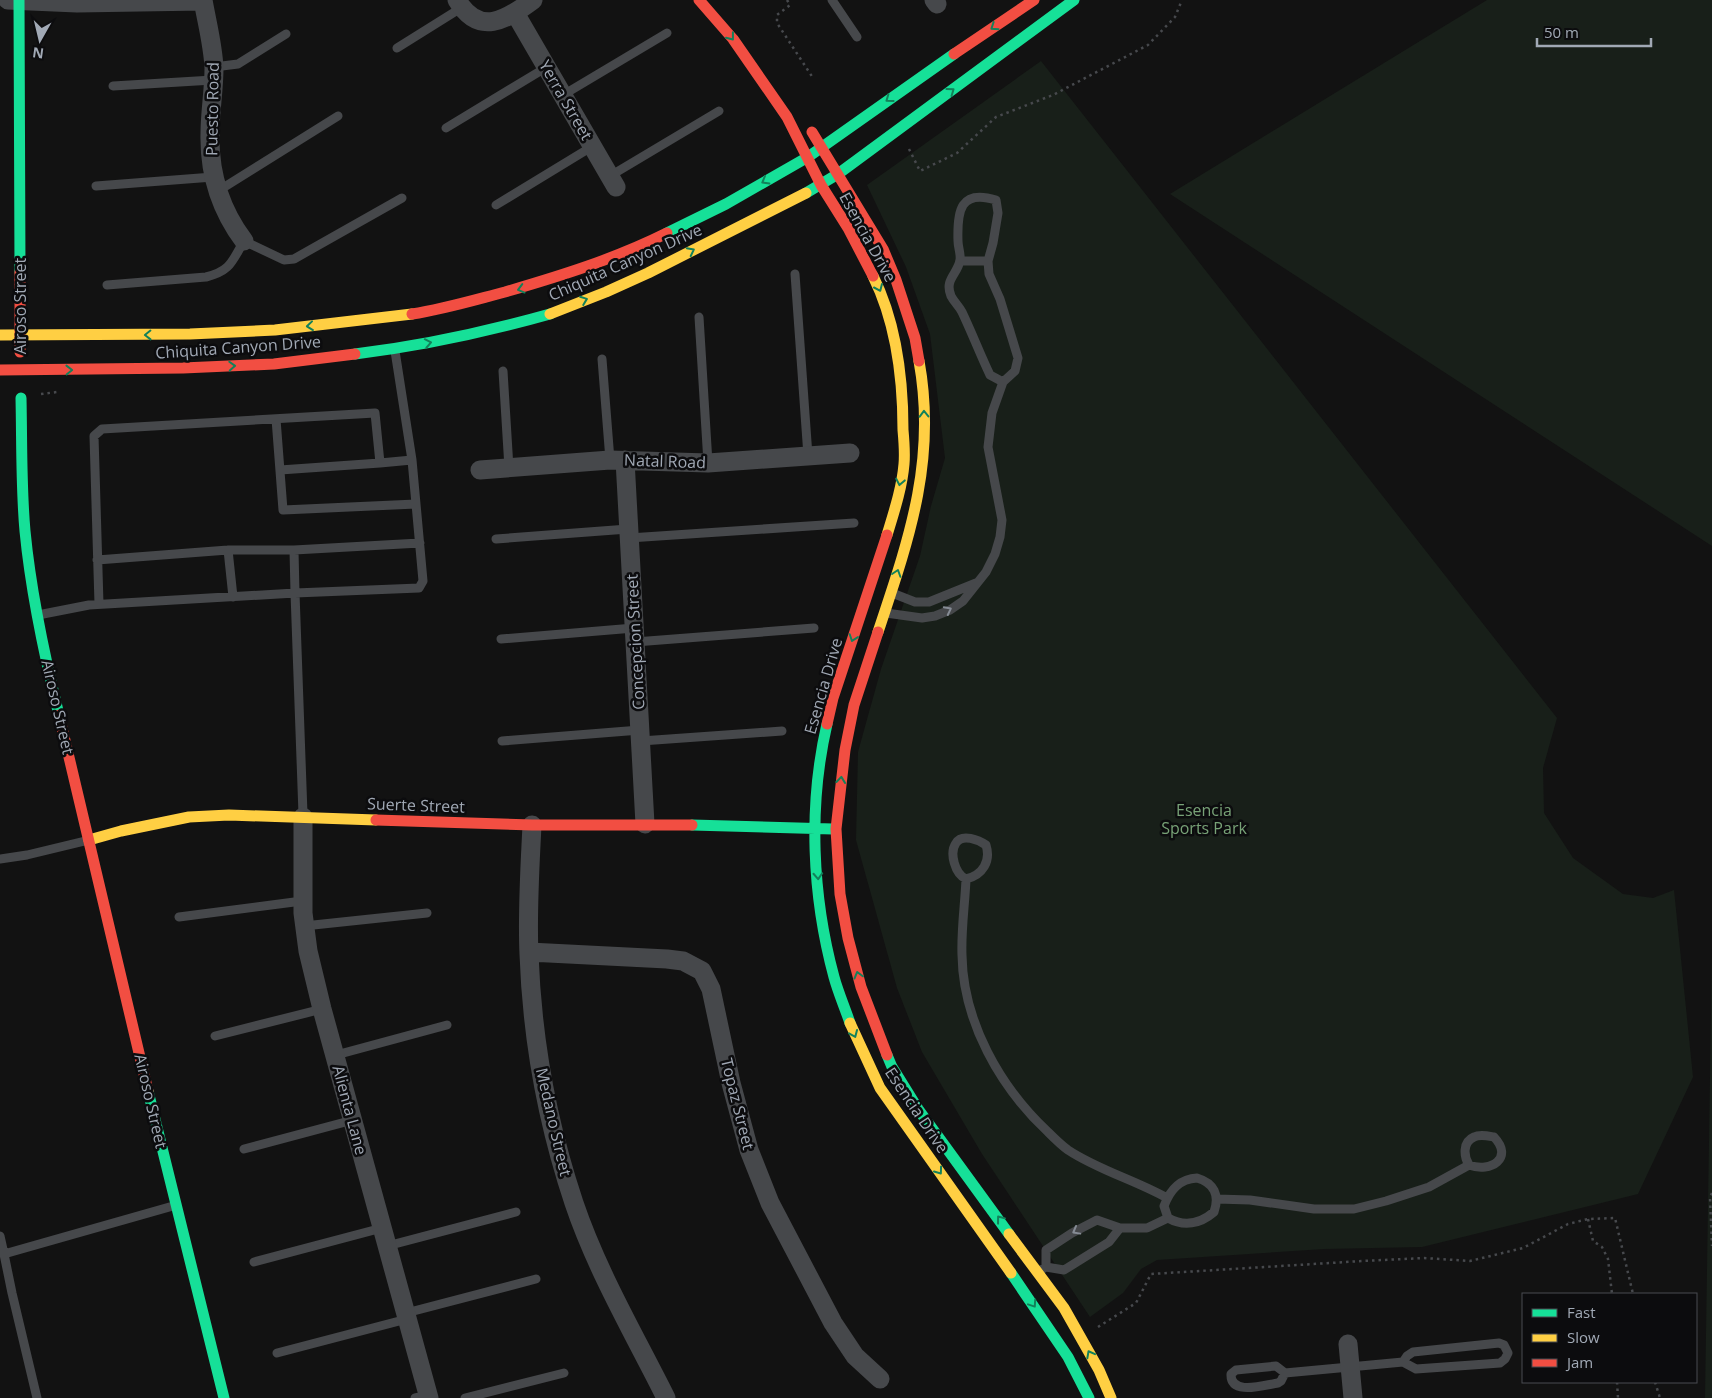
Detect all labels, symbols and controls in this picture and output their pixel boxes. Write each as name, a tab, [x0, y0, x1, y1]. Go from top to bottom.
north arrow	[15, 15, 65, 65]
scale bar	[1537, 15, 1651, 47]
one-way arrow	[990, 21, 999, 30]
text: 50 m	[1544, 22, 1579, 42]
one-way arrow	[725, 31, 734, 41]
text: N	[31, 43, 45, 64]
street label: Yerra Street	[534, 56, 598, 144]
street label: Puesto Road	[200, 62, 224, 156]
one-way arrow	[945, 88, 955, 97]
one-way arrow	[886, 94, 895, 102]
one-way arrow	[762, 175, 771, 185]
street label: Esencia Drive	[834, 188, 902, 286]
street label: Chiquita Canyon Drive	[545, 218, 705, 306]
one-way arrow	[686, 247, 695, 257]
street label: Airoso Street	[9, 258, 31, 354]
one-way arrow	[518, 283, 526, 293]
one-way arrow	[872, 283, 883, 292]
one-way arrow	[579, 296, 588, 307]
one-way arrow	[306, 321, 314, 332]
one-way arrow	[144, 330, 152, 340]
street label: Chiquita Canyon Drive	[154, 330, 322, 364]
one-way arrow	[423, 338, 432, 349]
one-way arrow	[228, 361, 236, 372]
one-way arrow	[66, 365, 74, 375]
one-way arrow	[919, 410, 929, 418]
street label: Natal Road	[624, 449, 706, 473]
one-way arrow	[896, 478, 906, 487]
one-way arrow	[892, 570, 902, 578]
street label: Concepcion Street	[620, 573, 650, 710]
one-way arrow	[943, 606, 952, 616]
one-way arrow	[849, 633, 859, 642]
street label: Esencia Drive	[799, 635, 847, 737]
street label: Airoso Street	[36, 658, 80, 757]
one-way arrow	[835, 776, 846, 784]
street label: Suerte Street	[367, 792, 465, 818]
park label: Esencia Sports Park	[1161, 799, 1247, 839]
one-way arrow	[812, 872, 823, 880]
one-way arrow	[853, 971, 864, 980]
one-way arrow	[848, 1029, 858, 1038]
street label: Airoso Street	[129, 1052, 173, 1151]
street label: Topaz Street	[716, 1056, 760, 1152]
street label: Alienta Lane	[327, 1063, 373, 1157]
street label: Esencia Drive	[880, 1063, 954, 1157]
street label: Medano Street	[531, 1066, 577, 1179]
one-way arrow	[933, 1166, 942, 1175]
one-way arrow	[997, 1215, 1006, 1225]
one-way arrow	[1072, 1225, 1081, 1235]
legend	[1522, 1293, 1697, 1383]
one-way arrow	[1027, 1298, 1036, 1308]
text: Fast	[1567, 1302, 1596, 1322]
text: Slow	[1567, 1327, 1600, 1347]
one-way arrow	[1087, 1350, 1097, 1359]
text: Jam	[1565, 1352, 1593, 1372]

